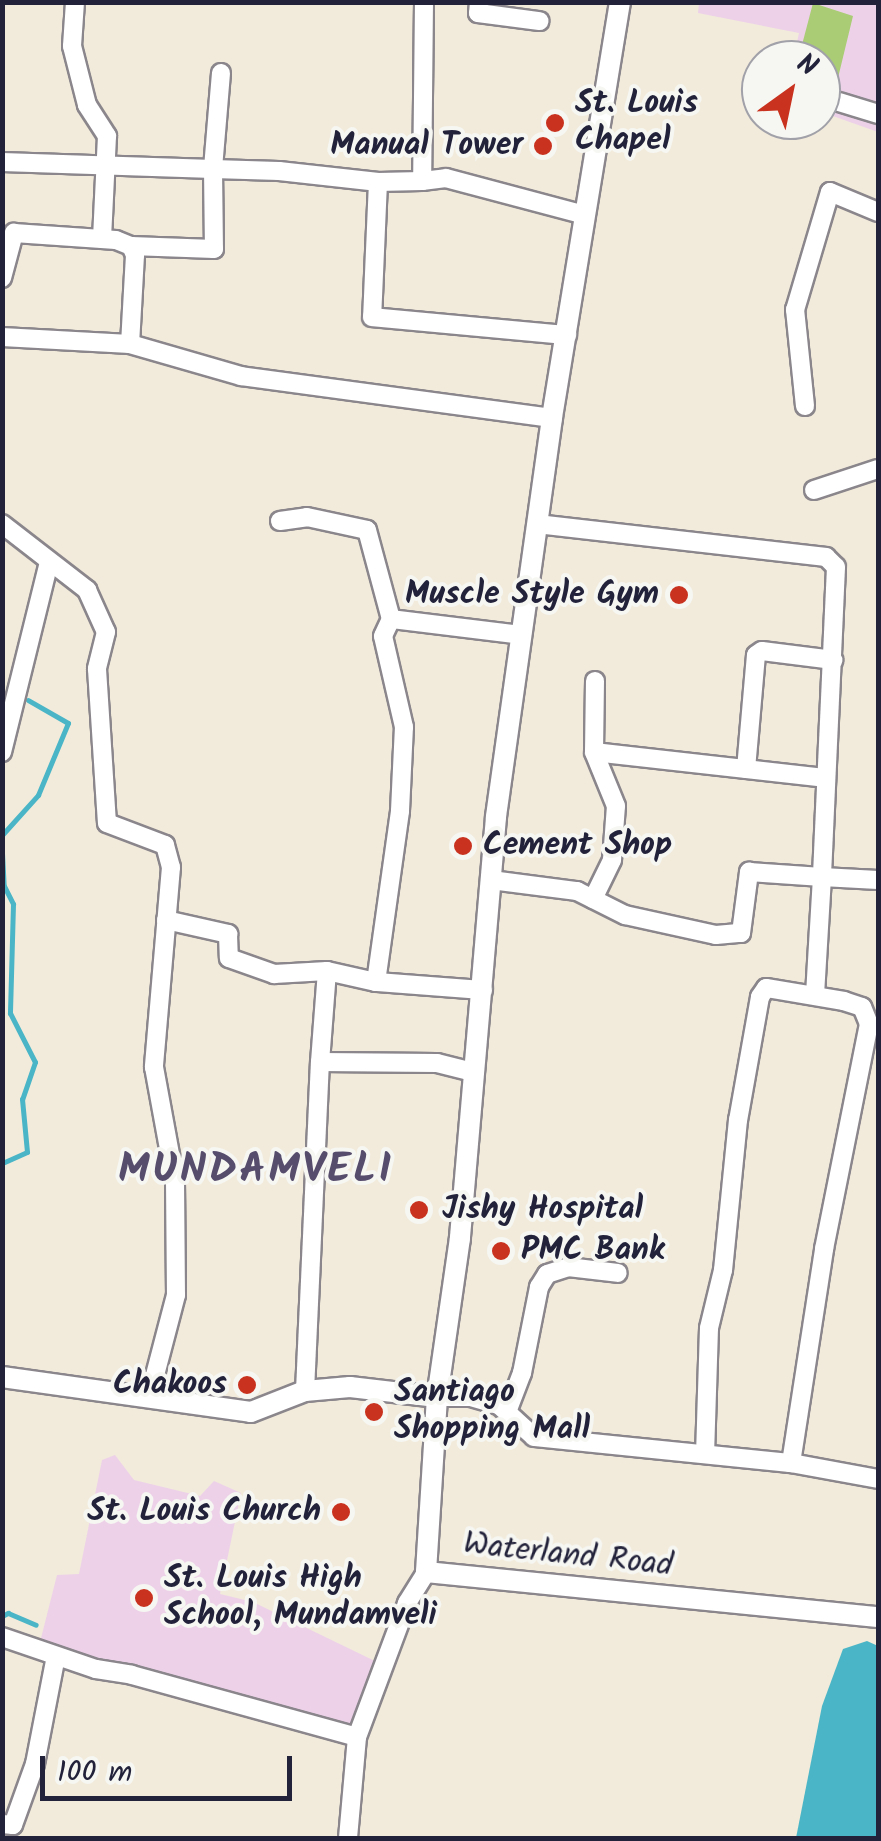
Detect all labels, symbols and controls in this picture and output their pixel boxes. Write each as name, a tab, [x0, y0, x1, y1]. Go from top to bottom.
north arrow	[741, 40, 841, 140]
text: N	[787, 42, 826, 90]
place label: St. Louis Chapel	[575, 86, 698, 161]
marker: St. Louis Chapel	[544, 112, 566, 134]
place label: Manual Tower	[330, 127, 523, 165]
marker: Manual Tower	[532, 135, 554, 157]
place label: Muscle Style Gym	[405, 576, 659, 614]
marker: Muscle Style Gym	[668, 584, 690, 606]
place label: Cement Shop	[483, 827, 672, 865]
marker: Cement Shop	[452, 835, 474, 857]
district label: MUNDAMVELI	[118, 1146, 394, 1196]
place label: Jishy Hospital	[442, 1191, 643, 1229]
marker: Jishy Hospital	[406, 1197, 432, 1223]
place label: PMC Bank	[521, 1232, 665, 1270]
marker: PMC Bank	[490, 1240, 512, 1262]
place label: Chakoos	[113, 1366, 227, 1404]
marker: Chakoos	[236, 1374, 258, 1396]
place label: Santiago Shopping Mall	[394, 1375, 590, 1450]
marker: Santiago Shopping Mall	[363, 1401, 385, 1423]
place label: St. Louis Church	[87, 1493, 321, 1531]
marker: St. Louis Church	[330, 1501, 352, 1523]
street label: Waterland Road	[461, 1526, 675, 1586]
place label: St. Louis High School, Mundamveli	[164, 1561, 437, 1636]
marker: St. Louis High School, Mundamveli	[133, 1587, 155, 1609]
scale bar	[45, 1736, 298, 1798]
text: 100 m	[57, 1749, 132, 1797]

